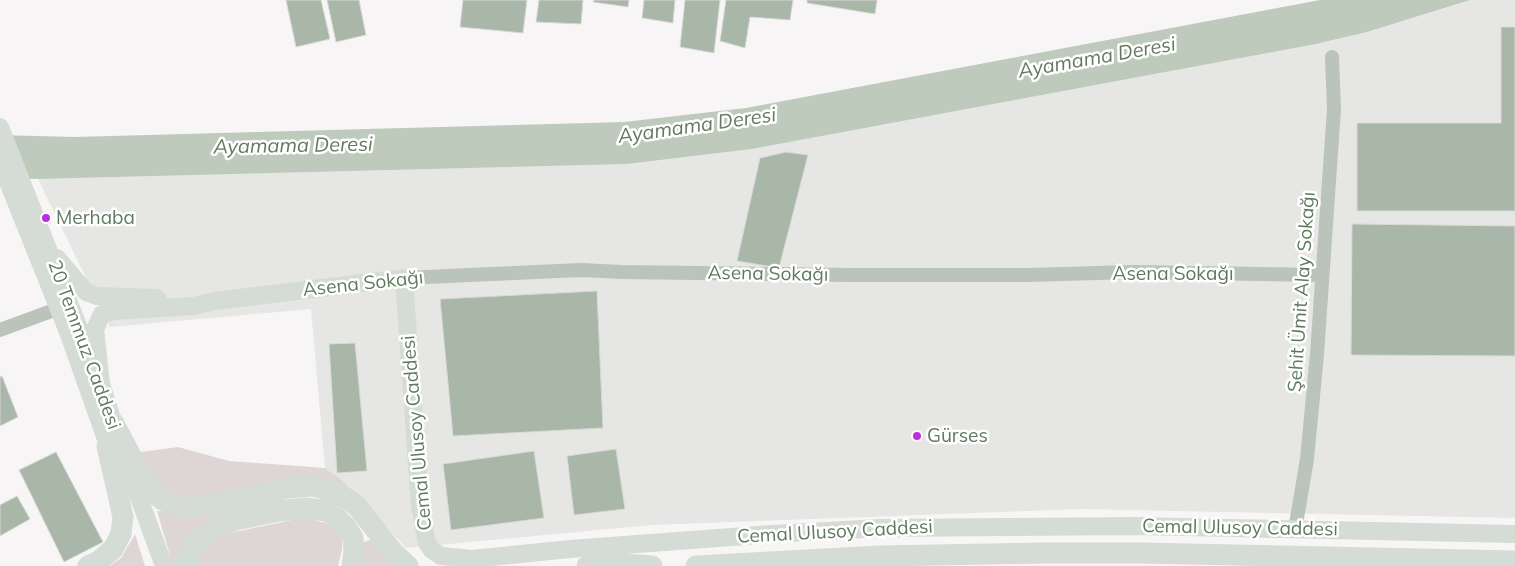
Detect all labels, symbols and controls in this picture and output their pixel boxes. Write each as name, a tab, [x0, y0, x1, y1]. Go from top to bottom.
water label: Ayamama Deresi	[1016, 32, 1178, 84]
water label: Ayamama Deresi	[616, 103, 778, 149]
water label: Ayamama Deresi	[213, 133, 373, 159]
street label: Şehit Ümit Alay Sokağı	[1284, 191, 1320, 393]
place label: Merhaba	[56, 207, 135, 229]
marker: Merhaba	[40, 212, 52, 224]
street label: 20 Temmuz Caddesi	[43, 257, 125, 433]
street label: Asena Sokağı	[707, 262, 829, 286]
street label: Asena Sokağı	[1113, 263, 1233, 285]
street label: Asena Sokağı	[302, 266, 424, 302]
street label: Cemal Ulusoy Caddesi	[397, 334, 437, 532]
place label: Gürses	[927, 425, 988, 447]
marker: Gürses	[911, 430, 923, 442]
street label: Cemal Ulusoy Caddesi	[737, 515, 933, 549]
street label: Cemal Ulusoy Caddesi	[1142, 515, 1338, 541]

